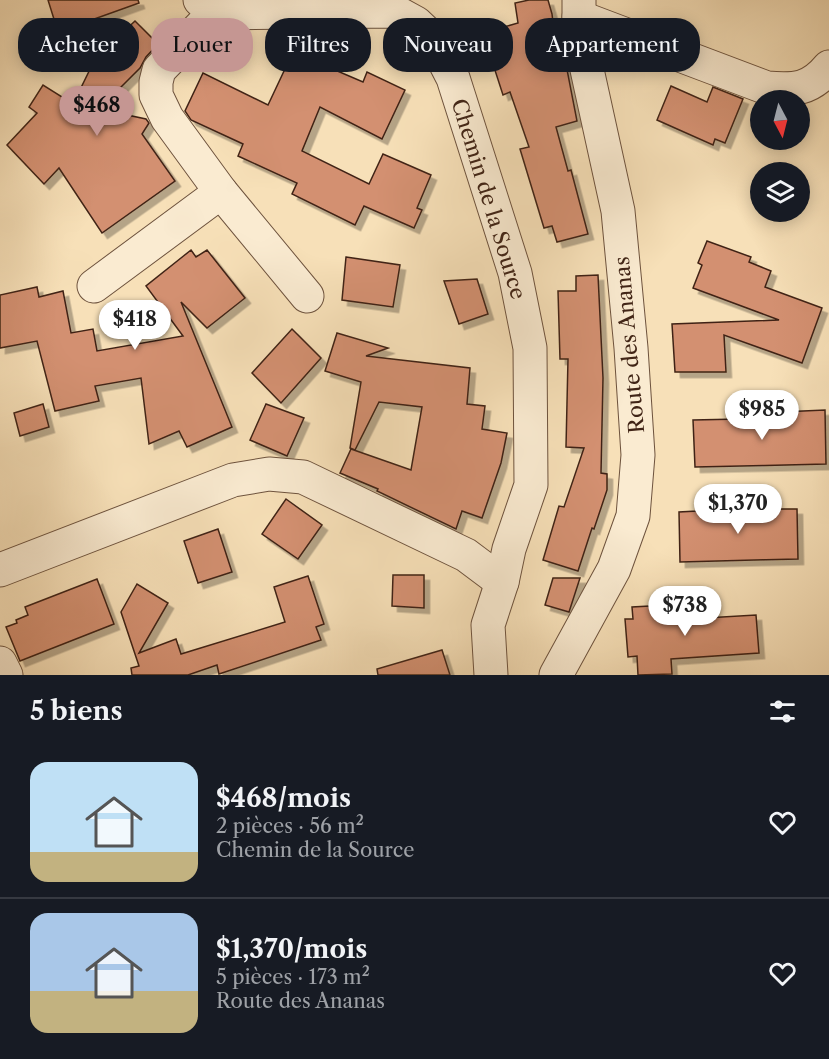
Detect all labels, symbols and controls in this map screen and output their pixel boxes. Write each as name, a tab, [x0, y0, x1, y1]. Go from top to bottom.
chip: Acheter	[18, 18, 139, 72]
chip: Louer	[151, 18, 253, 72]
chip: Filtres	[265, 18, 371, 72]
chip: Nouveau	[383, 18, 513, 72]
chip: Appartement	[525, 18, 700, 72]
pin: $468	[61, 86, 133, 137]
north arrow	[750, 90, 810, 150]
map controls	[750, 90, 810, 222]
text: $468	[73, 93, 121, 117]
street label: Chemin de la Source	[447, 96, 531, 302]
button: layers	[750, 162, 810, 222]
street label: Route des Ananas	[609, 256, 649, 434]
pin: $418	[99, 300, 171, 351]
text: $418	[113, 307, 157, 331]
pin: $985	[726, 390, 798, 441]
text: $985	[739, 397, 785, 421]
pin: $1,370	[689, 484, 787, 535]
text: $1,370	[708, 491, 768, 515]
pin: $738	[649, 586, 721, 637]
text: $738	[662, 593, 708, 617]
text: 5 biens	[30, 695, 122, 727]
icon: filters	[766, 695, 799, 728]
text: $468/mois	[216, 782, 351, 814]
icon: home	[78, 786, 150, 858]
icon: heart	[766, 806, 799, 839]
text: 2 pièces · 56 m²	[216, 814, 364, 838]
text: Chemin de la Source	[216, 838, 414, 862]
text: $1,370/mois	[216, 933, 367, 965]
icon: home	[78, 937, 150, 1009]
icon: heart	[766, 957, 799, 990]
text: 5 pièces · 173 m²	[216, 965, 370, 989]
text: Route des Ananas	[216, 989, 385, 1013]

